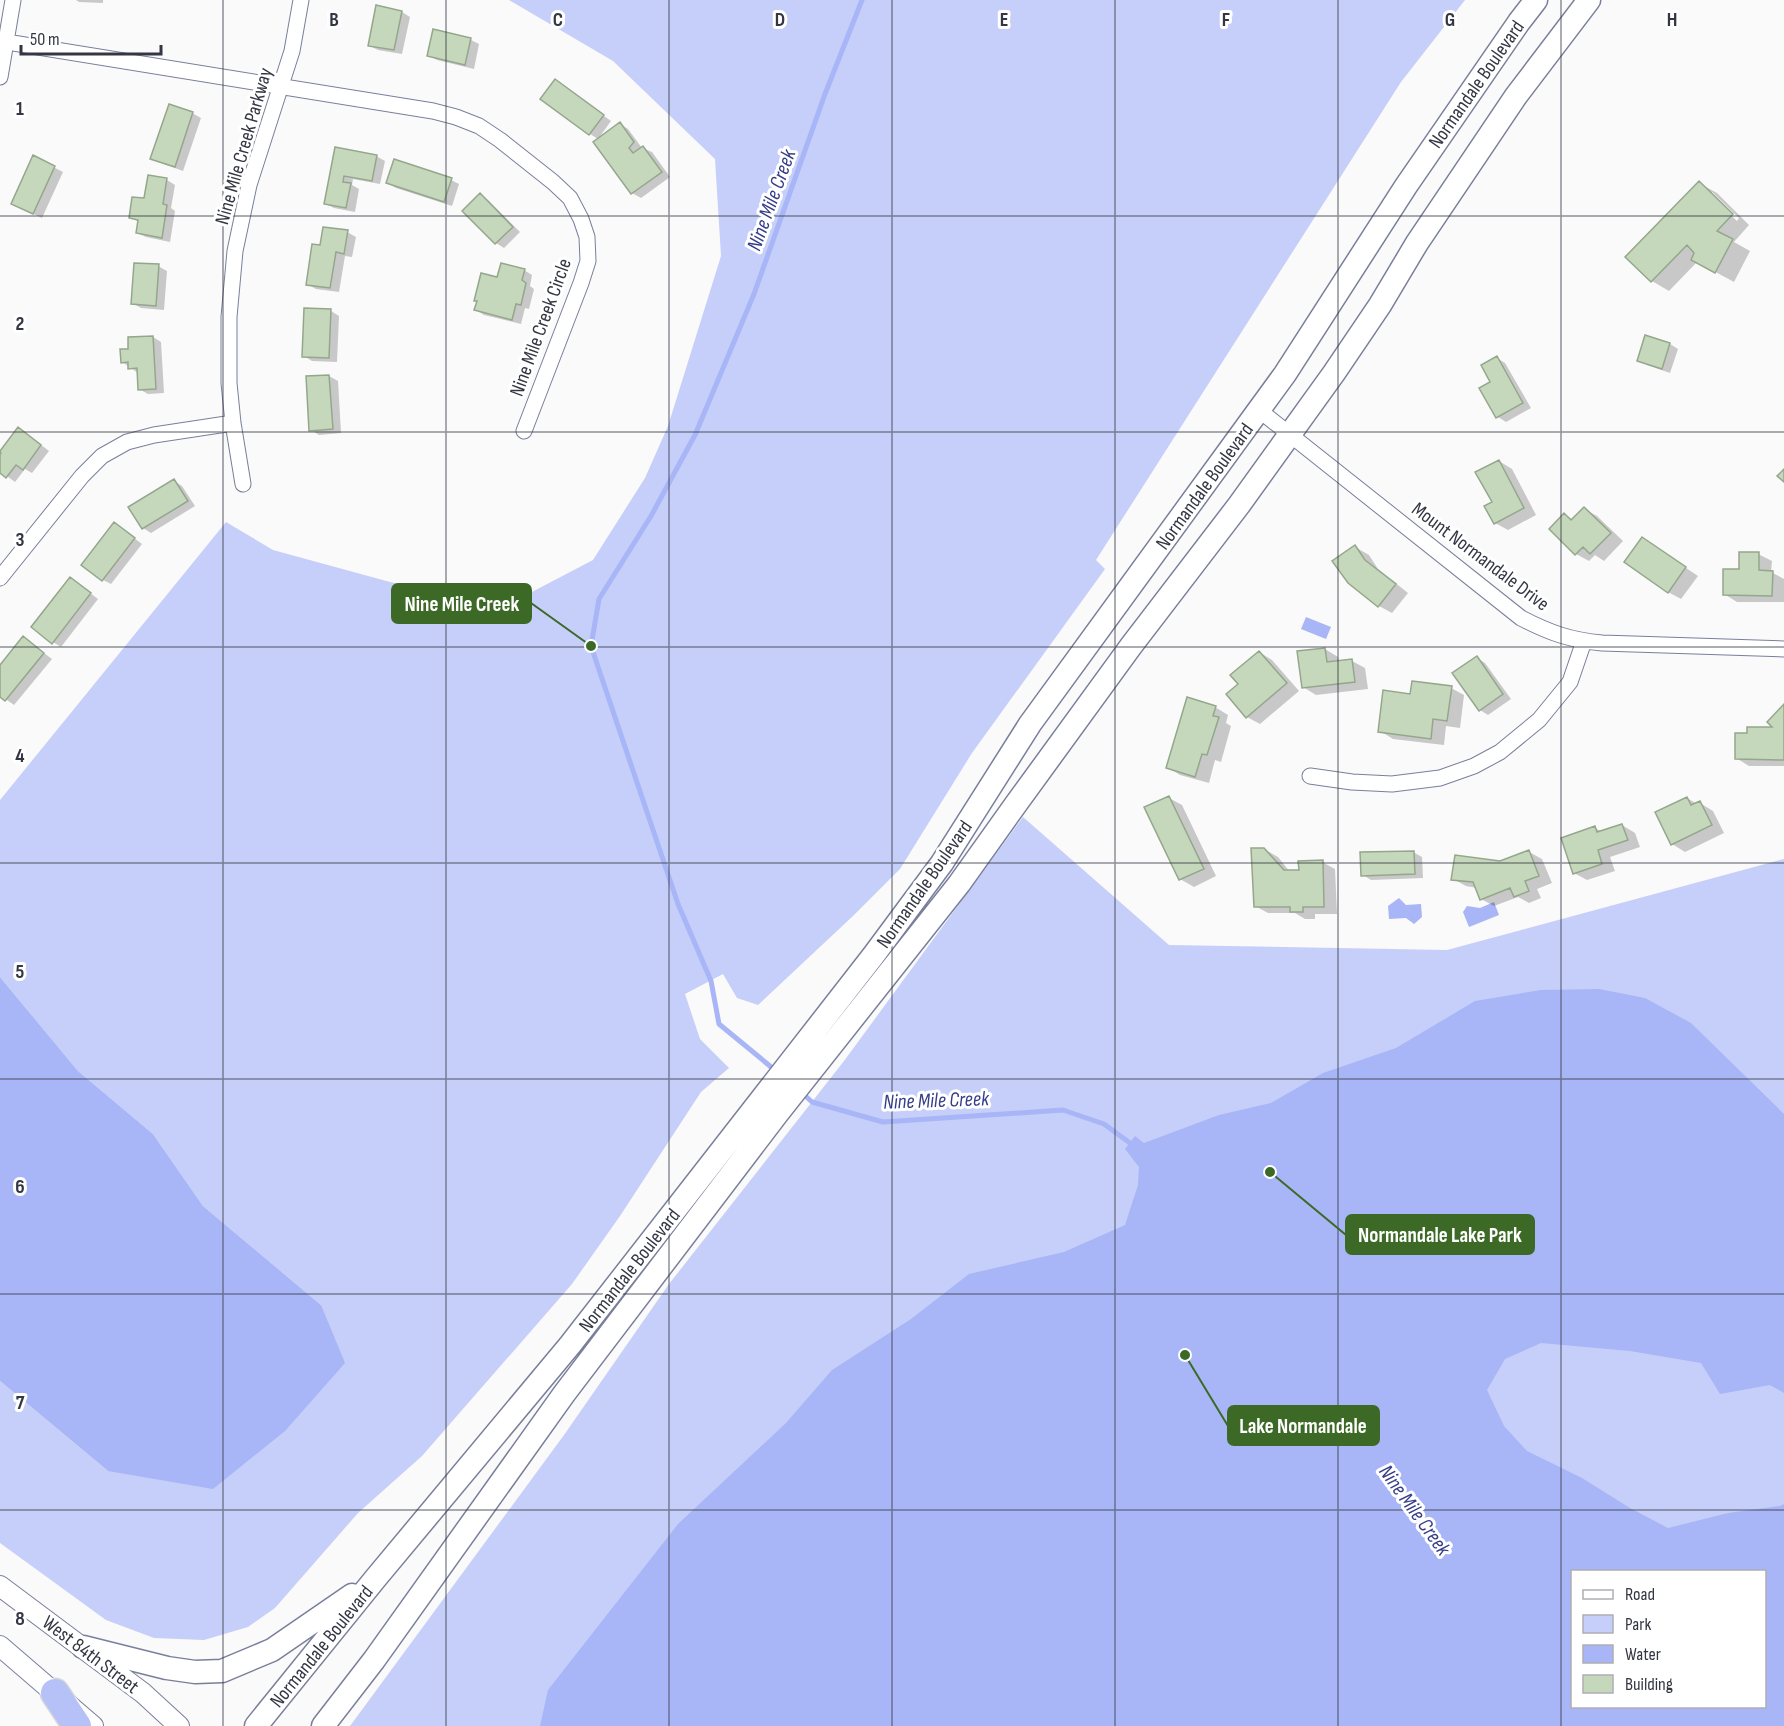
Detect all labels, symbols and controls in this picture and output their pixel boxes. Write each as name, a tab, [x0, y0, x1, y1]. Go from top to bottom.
text: B	[329, 8, 339, 32]
text: C	[553, 8, 563, 32]
text: D	[775, 8, 785, 32]
text: E	[1000, 8, 1008, 32]
text: F	[1222, 8, 1230, 32]
text: G	[1445, 8, 1455, 32]
text: H	[1667, 8, 1677, 32]
street label: Normandale Boulevard	[1424, 16, 1530, 153]
scale bar	[21, 18, 160, 56]
text: 50 m	[30, 29, 60, 50]
street label: Nine Mile Creek Parkway	[210, 65, 278, 227]
text: 1	[16, 97, 24, 121]
water label: Nine Mile Creek	[742, 145, 802, 254]
street label: Nine Mile Creek Circle	[505, 255, 577, 399]
text: 2	[16, 312, 24, 336]
street label: Normandale Boulevard	[1151, 419, 1259, 554]
street label: Mount Normandale Drive	[1407, 497, 1554, 616]
text: 3	[16, 528, 25, 552]
callout: Nine Mile Creek	[392, 584, 531, 623]
text: Nine Mile Creek	[405, 592, 520, 617]
text: 4	[15, 744, 25, 768]
street label: Normandale Boulevard	[872, 816, 978, 953]
text: 5	[16, 960, 25, 984]
water label: Nine Mile Creek	[883, 1086, 990, 1115]
text: 6	[15, 1175, 25, 1199]
street label: Normandale Boulevard	[574, 1204, 686, 1337]
callout: Normandale Lake Park	[1346, 1215, 1534, 1254]
text: Normandale Lake Park	[1358, 1223, 1522, 1248]
text: 7	[16, 1391, 25, 1415]
callout: Lake Normandale	[1228, 1406, 1379, 1445]
text: Lake Normandale	[1239, 1414, 1367, 1439]
water label: Nine Mile Creek	[1373, 1460, 1456, 1561]
legend	[1571, 1570, 1766, 1708]
street label: Normandale Boulevard	[265, 1581, 378, 1713]
text: Road	[1625, 1584, 1655, 1605]
text: 8	[15, 1607, 25, 1631]
street label: West 84th Street	[37, 1611, 143, 1699]
text: Park	[1625, 1614, 1651, 1635]
text: Water	[1625, 1644, 1661, 1665]
text: Building	[1625, 1674, 1673, 1695]

